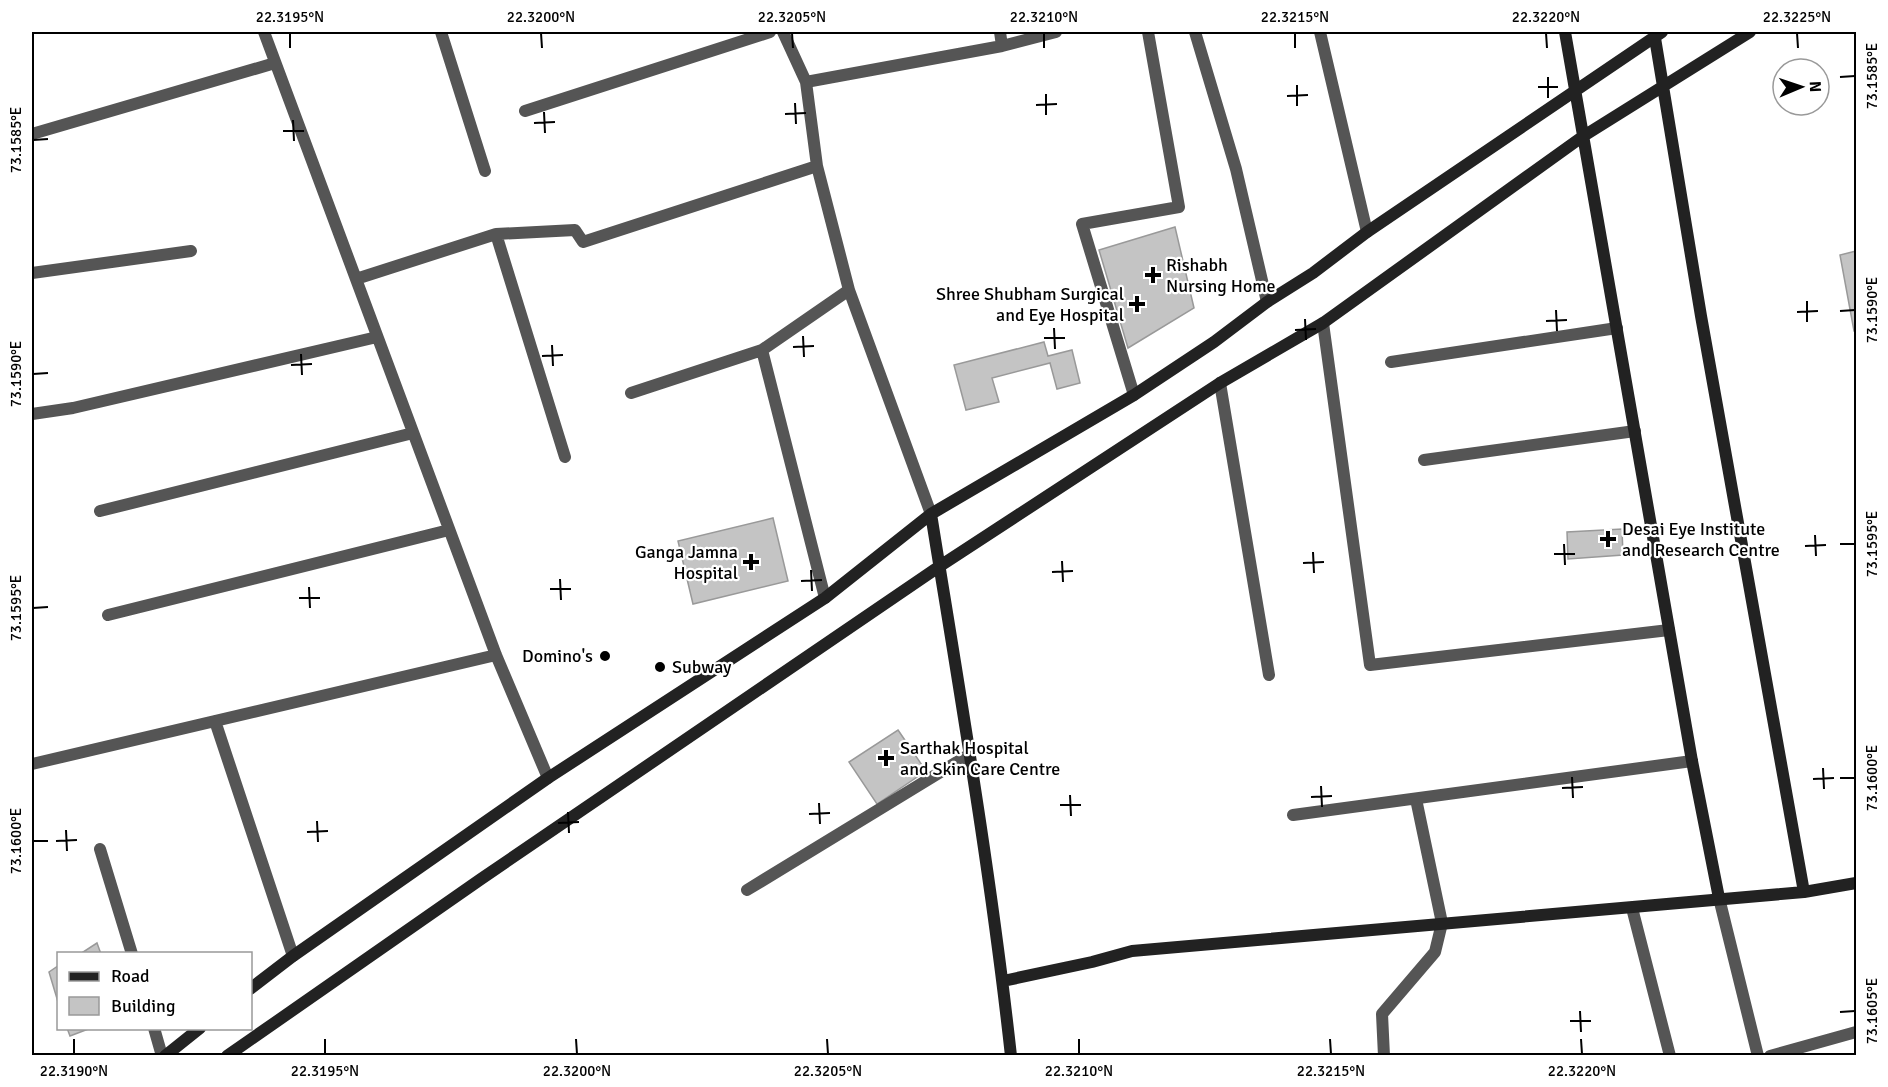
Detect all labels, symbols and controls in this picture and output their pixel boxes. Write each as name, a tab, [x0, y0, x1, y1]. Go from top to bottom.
text: 22.3195°N	[256, 8, 324, 26]
text: 22.3200°N	[507, 8, 575, 26]
text: 22.3205°N	[758, 8, 826, 26]
text: 22.3210°N	[1010, 8, 1078, 26]
text: 22.3215°N	[1261, 8, 1329, 26]
text: 22.3220°N	[1512, 8, 1580, 26]
text: 22.3225°N	[1763, 8, 1831, 26]
text: 73.1585°E	[1863, 43, 1881, 109]
north arrow	[1771, 57, 1831, 117]
text: N	[1805, 81, 1825, 92]
text: 73.1585°E	[7, 107, 25, 173]
place label: Rishabh Nursing Home	[1166, 254, 1276, 297]
marker: Rishabh Nursing Home	[1144, 266, 1162, 284]
text: 73.1590°E	[1863, 277, 1881, 343]
place label: Shree Shubham Surgical and Eye Hospital	[936, 283, 1124, 326]
marker: Shree Shubham Surgical and Eye Hospital	[1128, 295, 1146, 313]
text: 73.1590°E	[7, 341, 25, 407]
text: 73.1595°E	[1863, 511, 1881, 577]
place label: Desai Eye Institute and Research Centre	[1622, 518, 1780, 561]
marker: Desai Eye Institute and Research Centre	[1599, 530, 1617, 548]
place label: Ganga Jamna Hospital	[635, 541, 738, 584]
marker: Ganga Jamna Hospital	[742, 553, 760, 571]
text: 73.1595°E	[7, 575, 25, 641]
place label: Domino's	[522, 645, 593, 667]
marker: Domino's	[598, 649, 612, 663]
place label: Subway	[672, 656, 732, 678]
marker: Subway	[653, 660, 667, 674]
place label: Sarthak Hospital and Skin Care Centre	[900, 737, 1060, 780]
text: 73.1600°E	[1863, 745, 1881, 811]
marker: Sarthak Hospital and Skin Care Centre	[877, 749, 895, 767]
text: 73.1600°E	[7, 808, 25, 874]
legend	[57, 952, 252, 1030]
text: Road	[111, 965, 150, 987]
text: 73.1605°E	[1863, 978, 1881, 1044]
text: Building	[111, 995, 175, 1017]
text: 22.3190°N	[40, 1062, 108, 1080]
text: 22.3195°N	[291, 1062, 359, 1080]
text: 22.3200°N	[543, 1062, 611, 1080]
text: 22.3205°N	[794, 1062, 862, 1080]
text: 22.3210°N	[1045, 1062, 1113, 1080]
text: 22.3215°N	[1297, 1062, 1365, 1080]
text: 22.3220°N	[1548, 1062, 1616, 1080]

